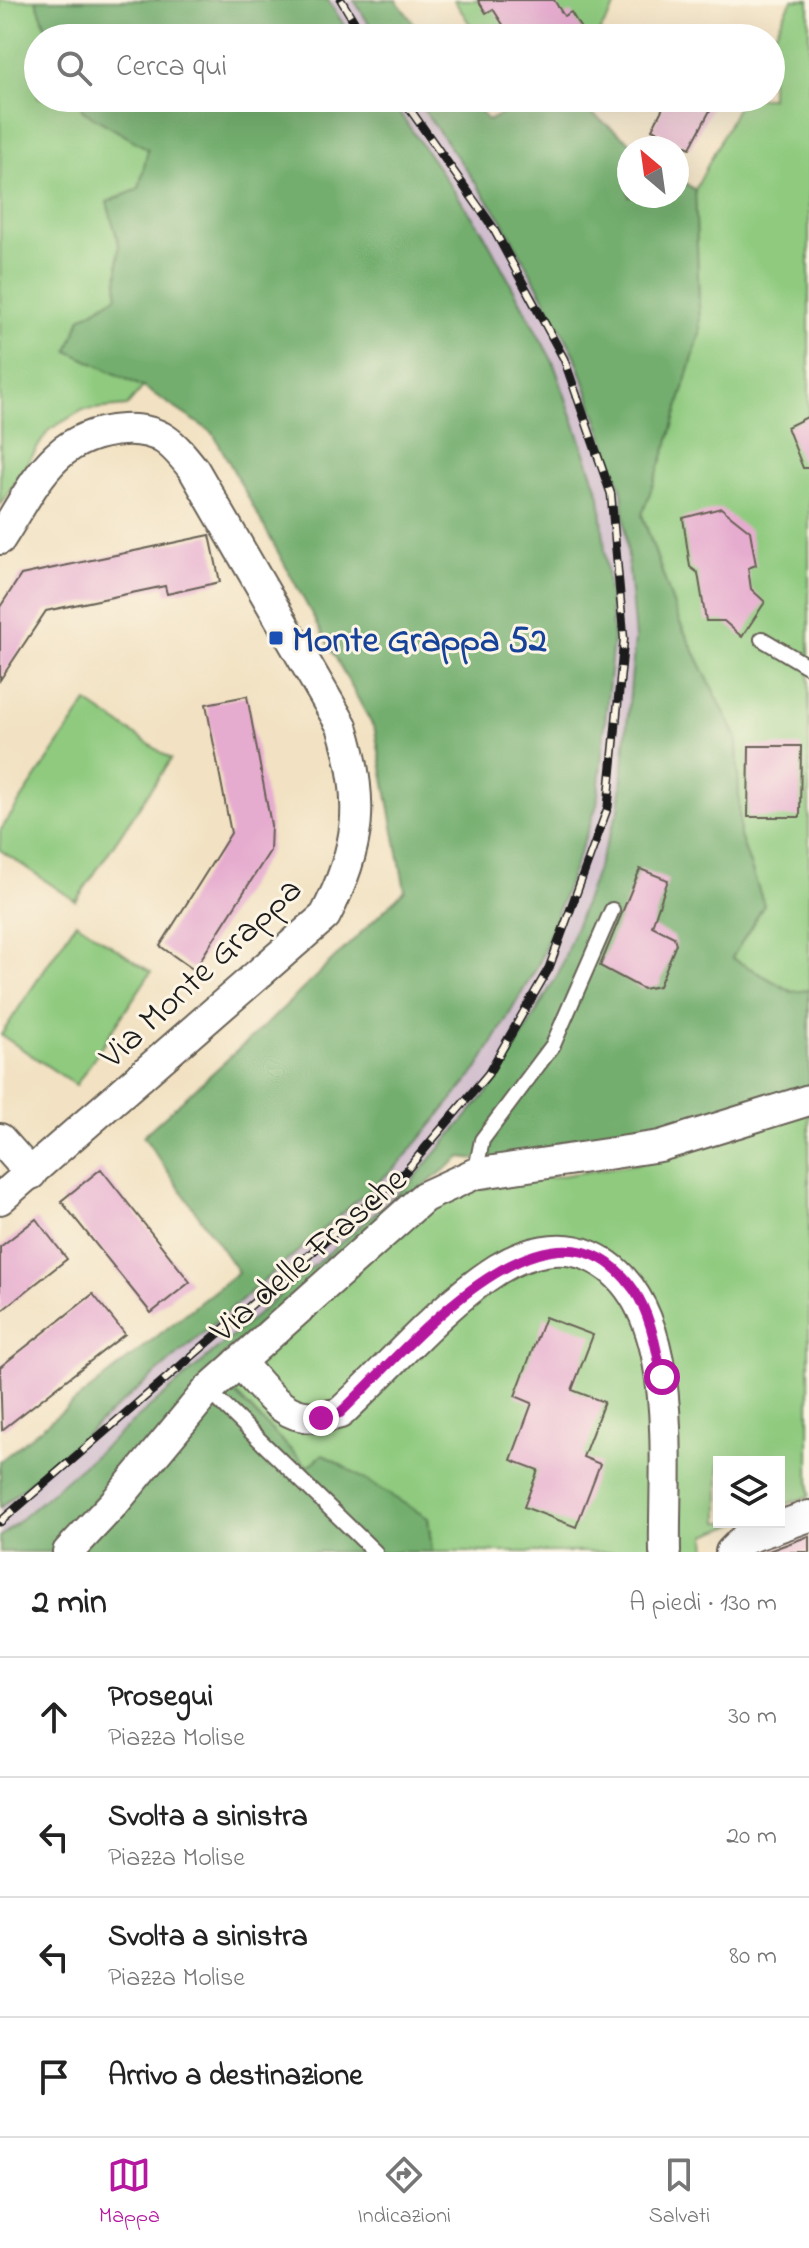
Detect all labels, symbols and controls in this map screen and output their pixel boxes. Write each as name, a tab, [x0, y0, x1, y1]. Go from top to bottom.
search box	[24, 24, 785, 112]
icon: search	[52, 46, 96, 90]
text: Cerca qui	[116, 46, 227, 90]
north arrow	[617, 136, 689, 208]
place label: Monte Grappa 52	[292, 616, 547, 669]
marker: Monte Grappa 52	[267, 629, 285, 647]
street label: Via Monte Grappa	[88, 866, 316, 1083]
street label: Via delle Frasche	[199, 1155, 421, 1358]
route start	[644, 1359, 680, 1395]
route end	[303, 1400, 339, 1436]
map controls	[713, 1456, 785, 1528]
button: layers	[713, 1456, 785, 1528]
text: 2 min	[32, 1579, 107, 1629]
text: A piedi · 130 m	[629, 1585, 777, 1623]
text: Prosegui	[108, 1676, 213, 1720]
icon: ahead	[32, 1695, 76, 1739]
text: 30 m	[728, 1698, 777, 1736]
text: Piazza Molise	[108, 1720, 245, 1758]
text: Svolta a sinistra	[108, 1796, 308, 1840]
icon: left	[32, 1815, 76, 1859]
text: 20 m	[726, 1818, 777, 1856]
text: Piazza Molise	[108, 1840, 245, 1878]
text: Svolta a sinistra	[108, 1916, 308, 1960]
icon: left	[32, 1935, 76, 1979]
text: 80 m	[729, 1938, 777, 1976]
text: Piazza Molise	[108, 1960, 245, 1998]
icon: arrive	[32, 2055, 76, 2099]
text: Arrivo a destinazione	[108, 2055, 363, 2099]
tab: Mappa	[99, 2153, 160, 2233]
tab: Indicazioni	[358, 2153, 451, 2233]
tab: Salvati	[649, 2153, 710, 2233]

